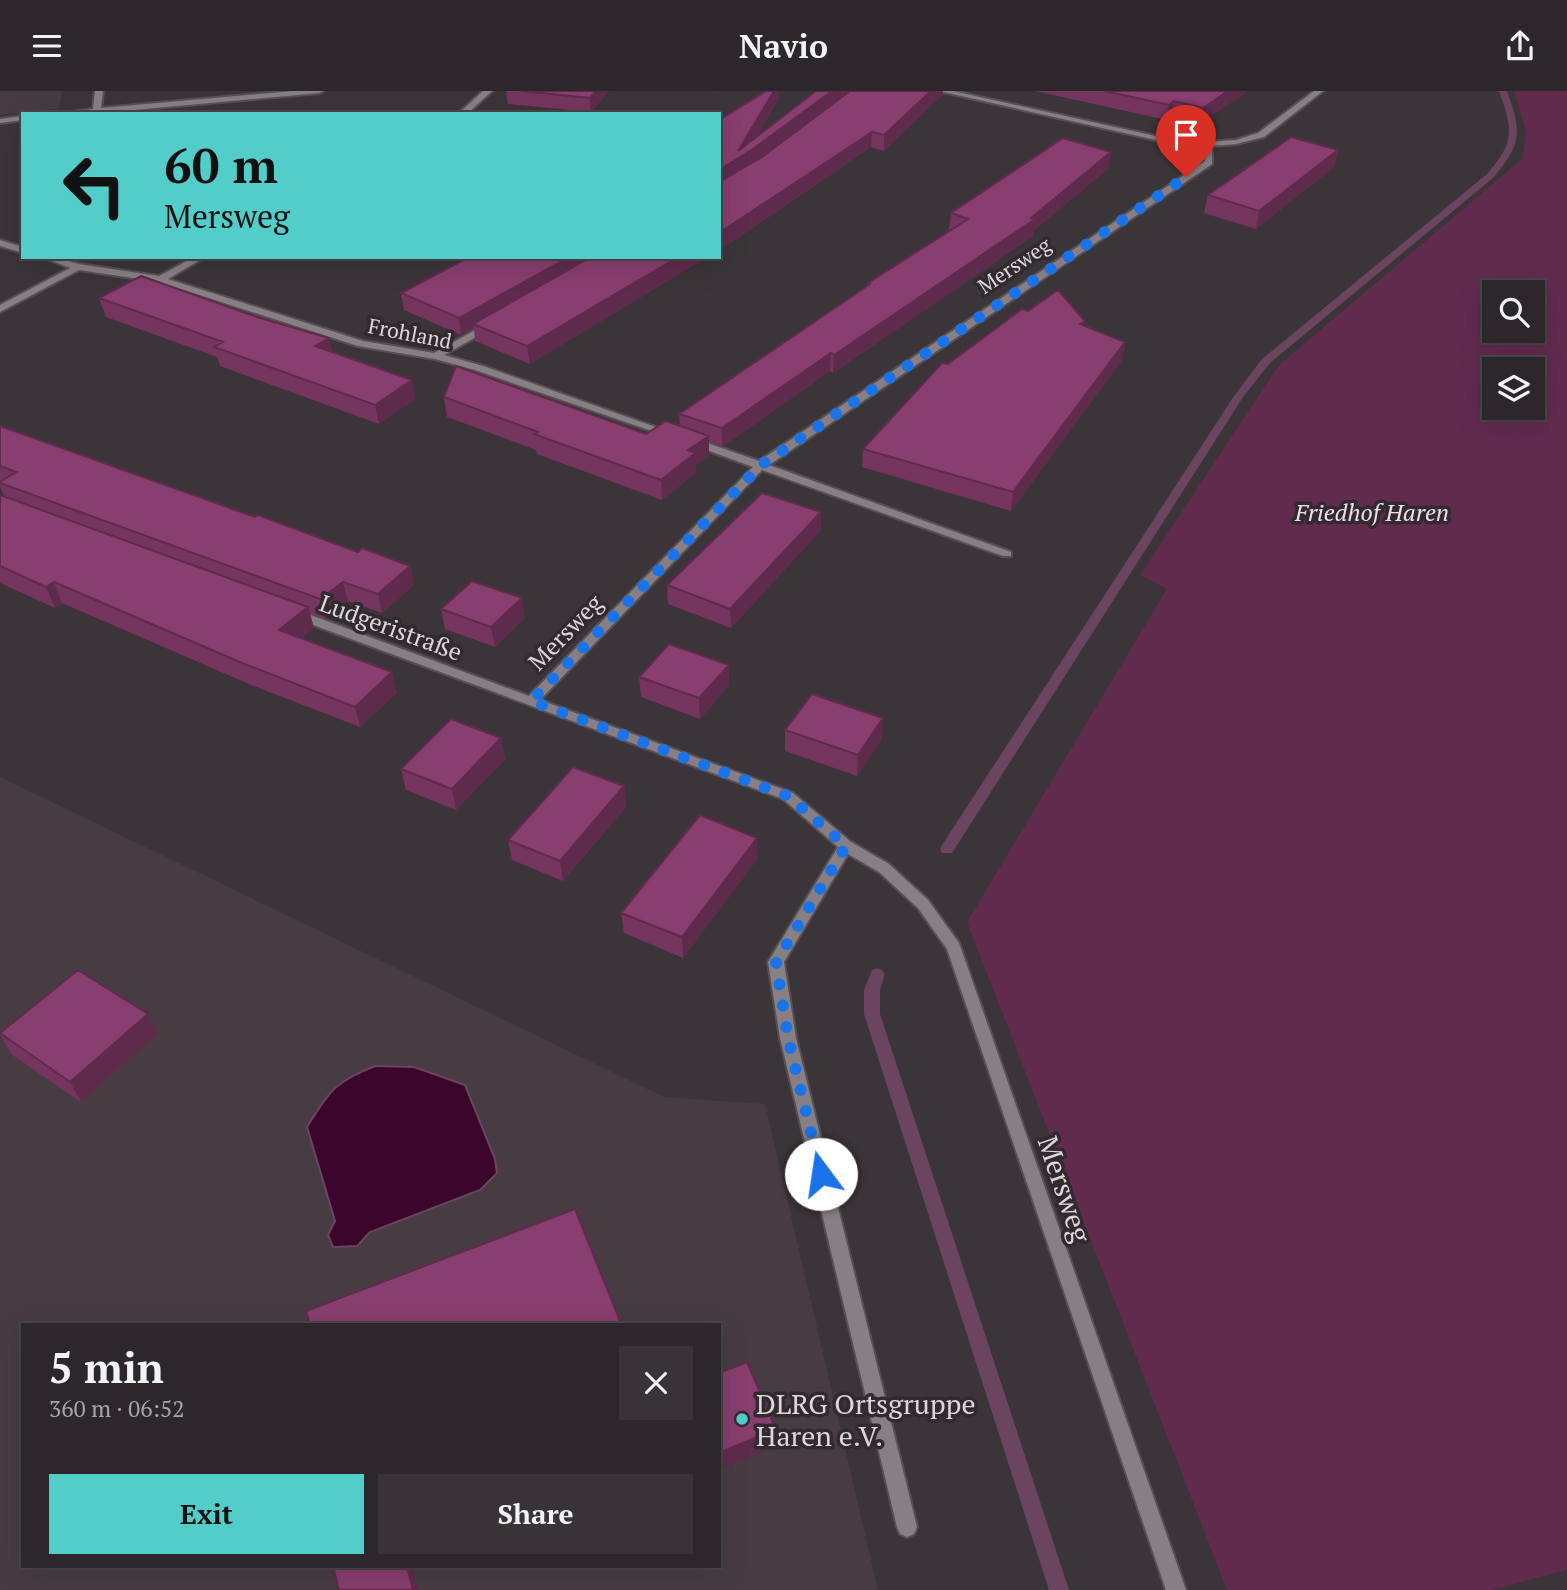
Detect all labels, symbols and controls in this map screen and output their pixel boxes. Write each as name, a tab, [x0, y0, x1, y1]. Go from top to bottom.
text: Navio	[739, 25, 828, 67]
icon: menu	[28, 27, 66, 65]
icon: share	[1501, 27, 1539, 65]
pin	[1156, 105, 1216, 177]
icon: arrive	[1167, 116, 1205, 154]
text: 60 m	[164, 132, 278, 197]
icon: left	[49, 140, 140, 231]
text: Mersweg	[164, 195, 290, 237]
street label: Mersweg	[972, 230, 1057, 300]
map controls	[1482, 280, 1545, 420]
button: search	[1482, 280, 1545, 343]
street label: Frohland	[366, 311, 454, 355]
button: layers	[1482, 357, 1545, 420]
park label: Friedhof Haren	[1294, 496, 1449, 528]
street label: Ludgeristraße	[315, 586, 467, 668]
street label: Mersweg	[521, 587, 610, 677]
street label: Mersweg	[1030, 1131, 1101, 1248]
position arrow	[784, 1137, 858, 1211]
text: 5 min	[49, 1339, 164, 1395]
button: close	[619, 1346, 693, 1420]
place label: DLRG Ortsgruppe Haren e.V.	[756, 1385, 976, 1454]
text: 360 m · 06:52	[49, 1393, 184, 1424]
marker: DLRG Ortsgruppe Haren e.V.	[734, 1411, 750, 1427]
button: Exit	[49, 1474, 364, 1554]
button: Share	[378, 1474, 693, 1554]

